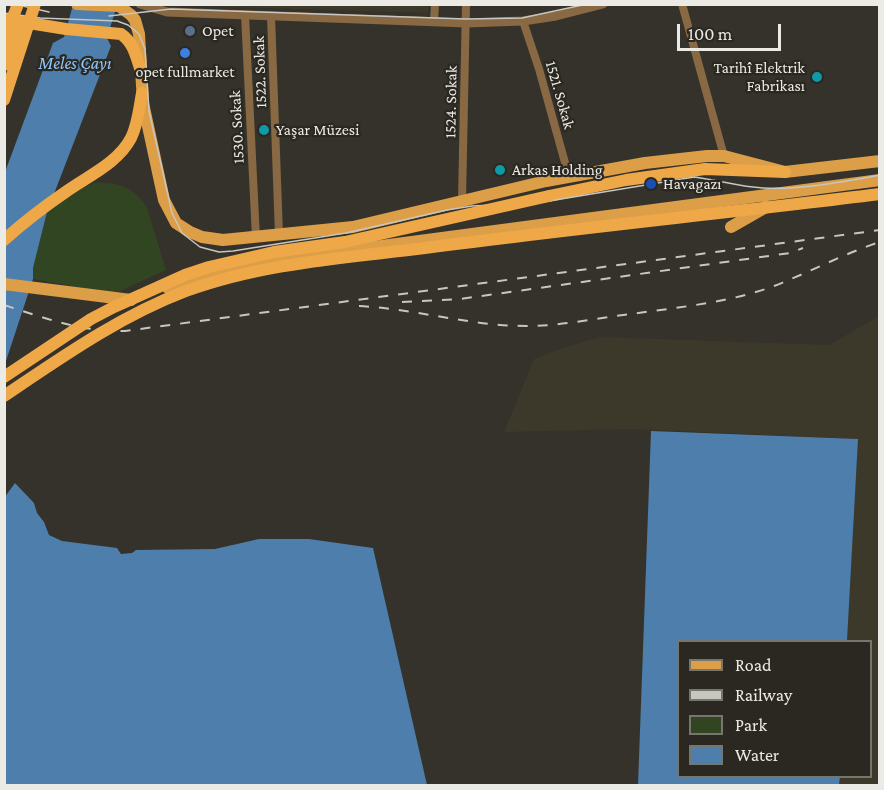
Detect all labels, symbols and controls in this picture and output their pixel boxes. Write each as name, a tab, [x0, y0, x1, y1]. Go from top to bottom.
scale bar	[680, 12, 784, 50]
place label: Opet	[202, 21, 233, 41]
marker: Opet	[183, 24, 197, 38]
text: 100 m	[688, 24, 732, 44]
street label: 1522. Sokak	[249, 36, 271, 108]
marker: opet fullmarket	[178, 46, 192, 60]
water label: Meles Çayı	[38, 52, 112, 74]
place label: Tarihî Elektrik Fabrikası	[713, 58, 805, 96]
street label: 1521. Sokak	[541, 59, 579, 131]
place label: opet fullmarket	[136, 62, 234, 82]
street label: 1524. Sokak	[441, 65, 461, 139]
marker: Tarihî Elektrik Fabrikası	[810, 70, 824, 84]
street label: 1530. Sokak	[225, 90, 249, 164]
place label: Yaşar Müzesi	[276, 120, 359, 140]
marker: Yaşar Müzesi	[257, 123, 271, 137]
place label: Arkas Holding	[512, 160, 602, 180]
marker: Arkas Holding	[493, 163, 507, 177]
place label: Havagazı	[663, 174, 722, 194]
marker: Havagazı	[644, 177, 658, 191]
legend	[677, 640, 872, 778]
text: Road	[735, 655, 772, 675]
text: Railway	[735, 685, 792, 705]
text: Park	[735, 715, 767, 735]
text: Water	[735, 745, 779, 765]

